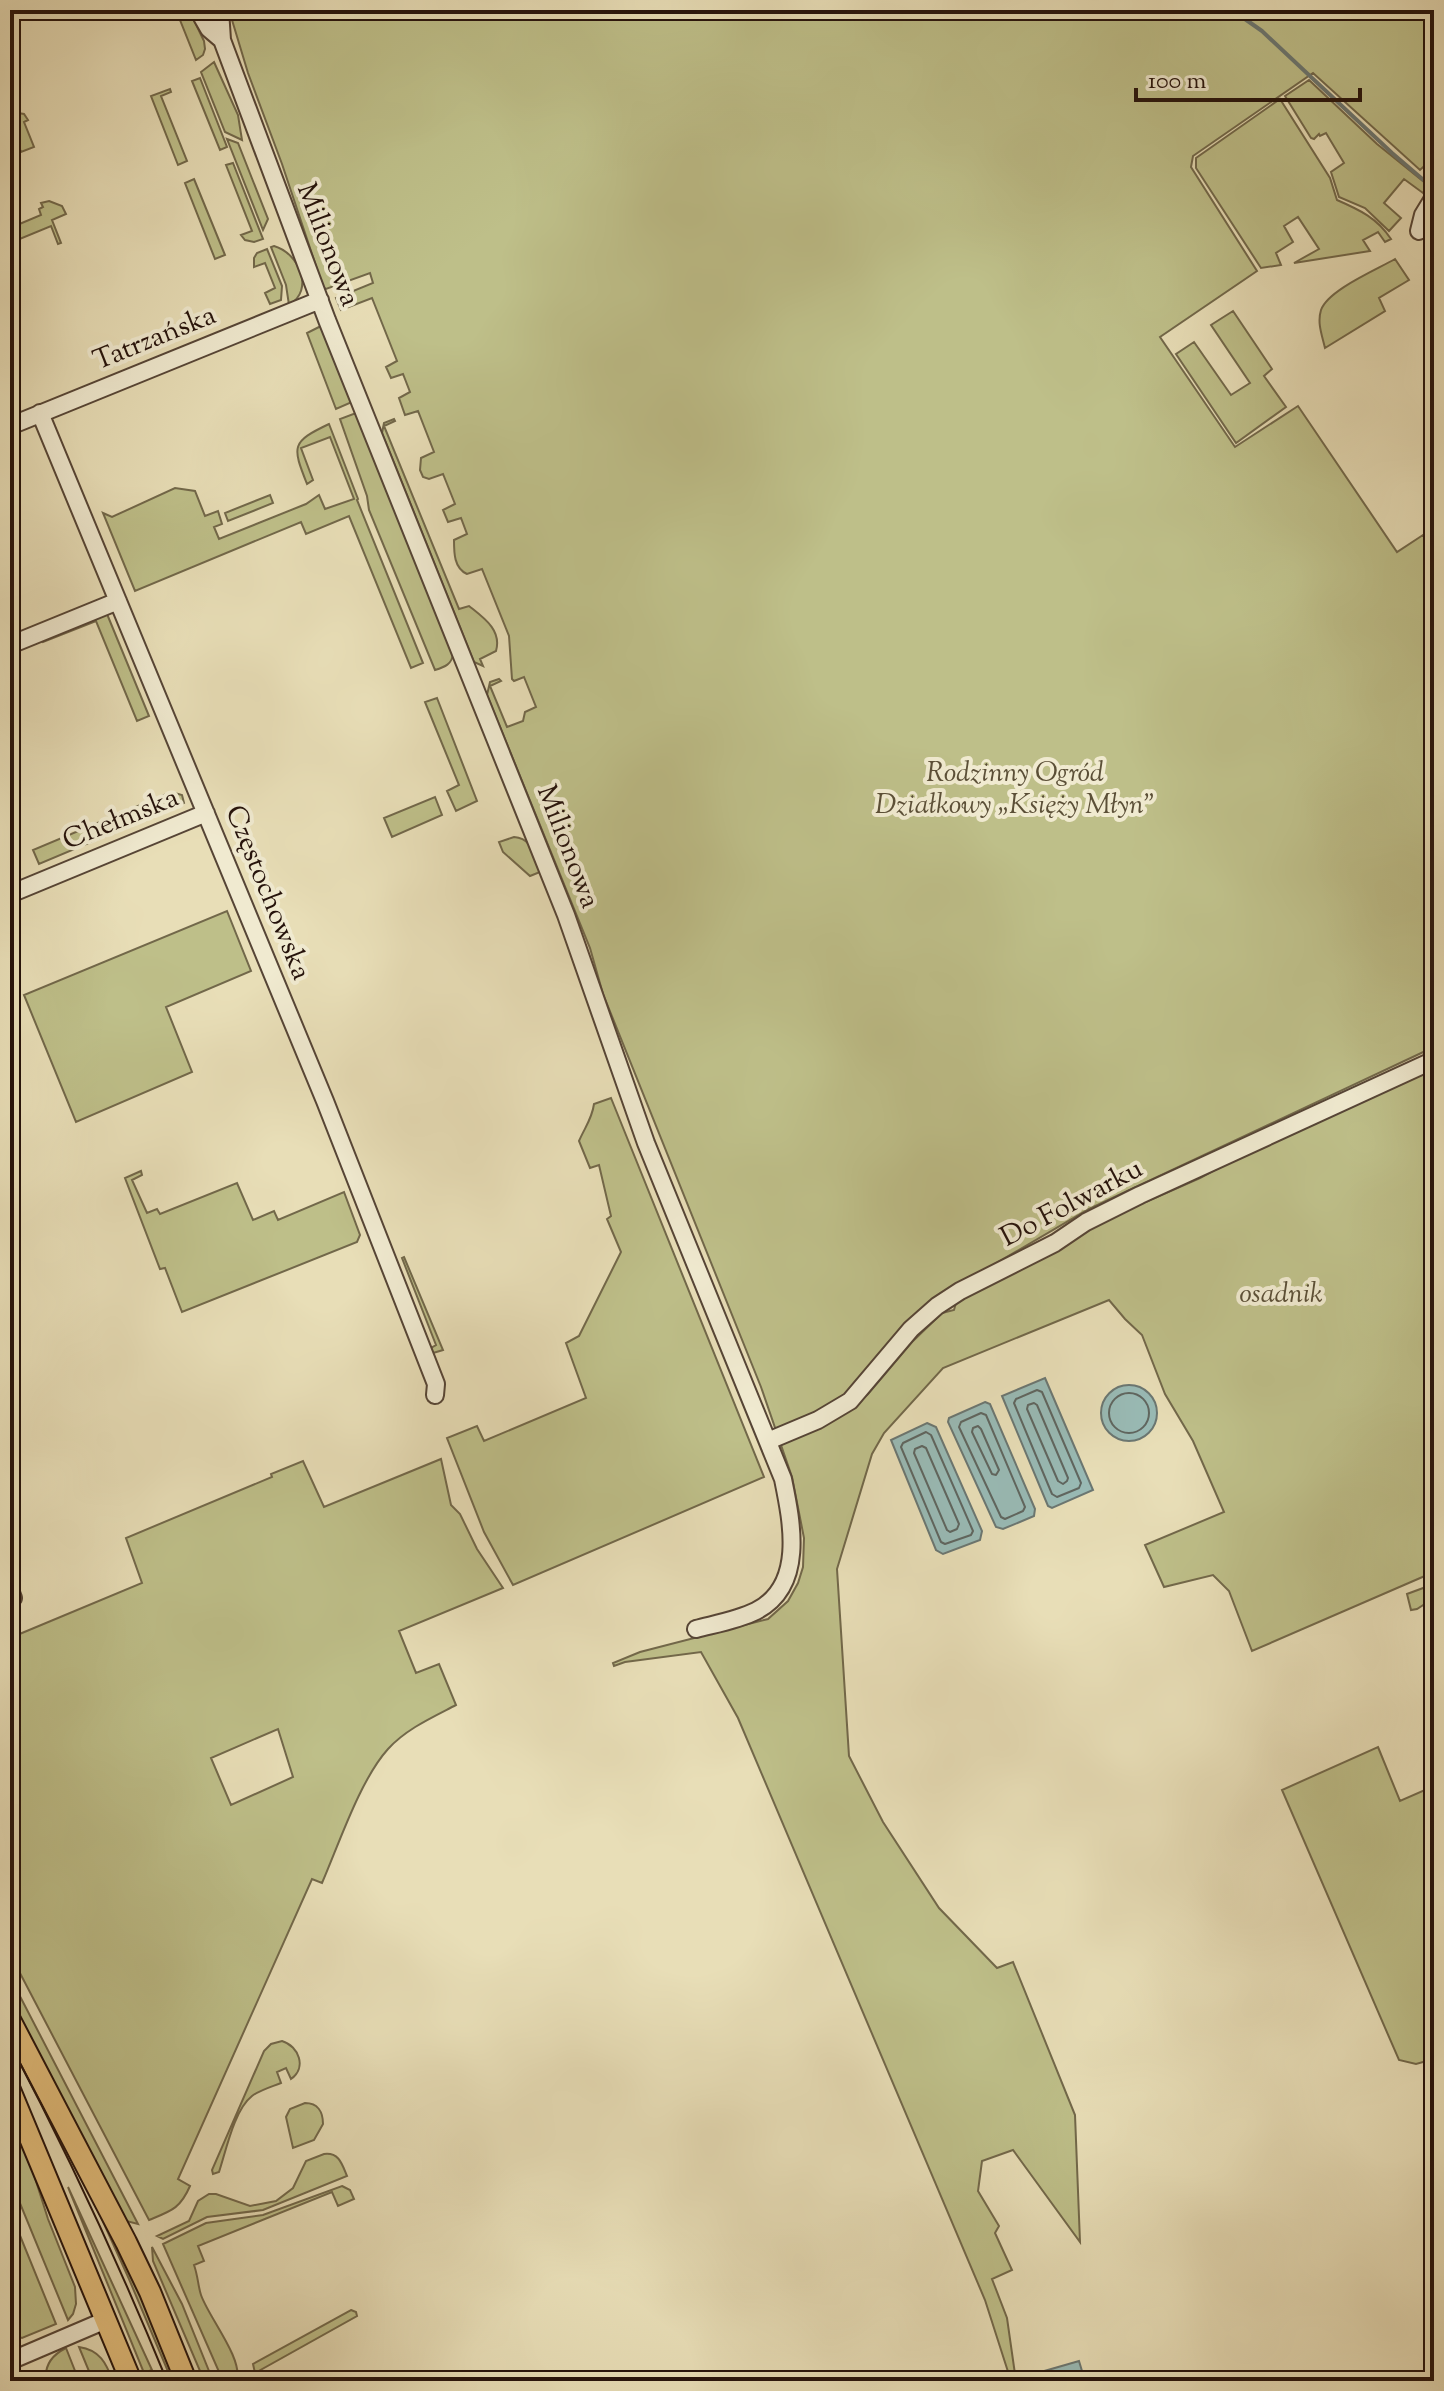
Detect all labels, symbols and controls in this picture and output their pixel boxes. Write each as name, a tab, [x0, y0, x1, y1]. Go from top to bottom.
scale bar	[1136, 52, 1360, 102]
text: 100 m	[1148, 65, 1206, 99]
street label: Milionowa	[285, 178, 369, 313]
street label: Tatrzańska	[88, 296, 222, 382]
park label: Rodzinny Ogród Działkowy „Księży Młyn”	[875, 754, 1155, 826]
street label: Chełmska	[57, 779, 185, 861]
street label: Milionowa	[525, 780, 609, 915]
street label: Częstochowska	[214, 800, 320, 986]
street label: Do Folwarku	[994, 1150, 1150, 1258]
park label: osadnik	[1239, 1275, 1323, 1315]

